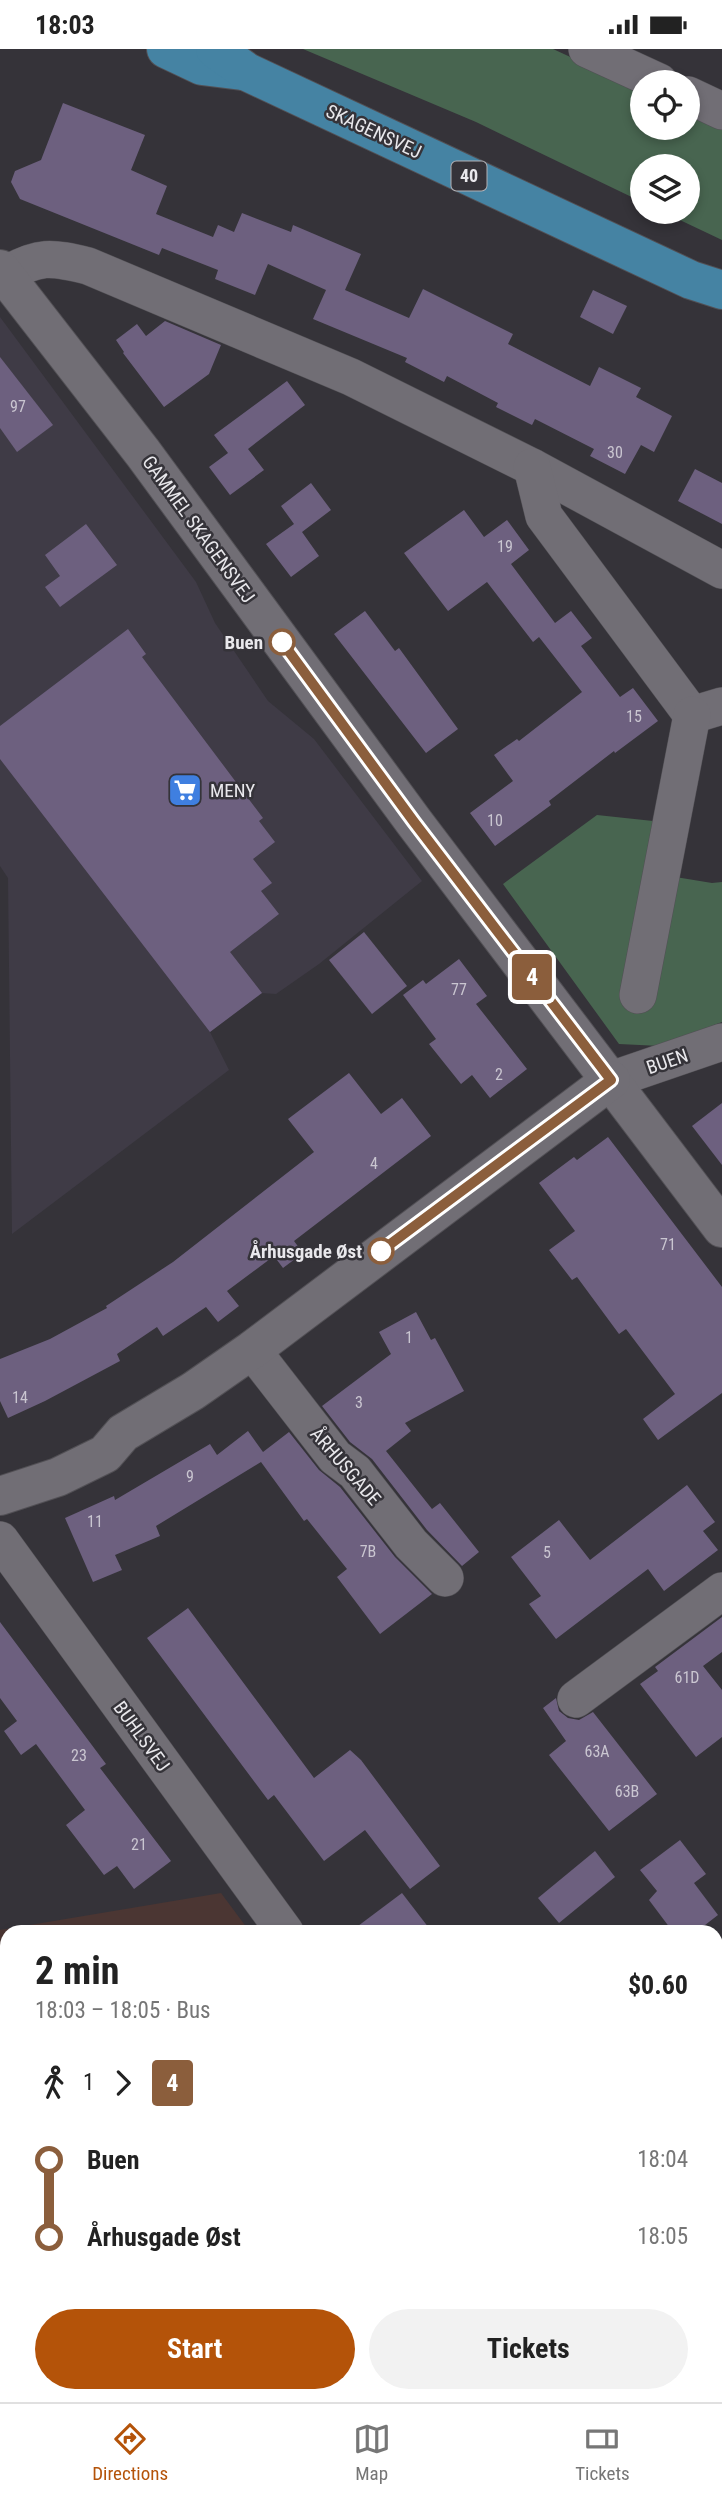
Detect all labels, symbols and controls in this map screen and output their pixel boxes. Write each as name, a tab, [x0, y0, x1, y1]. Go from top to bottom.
text: 18:03	[35, 10, 95, 40]
map controls	[630, 70, 700, 224]
button: locate	[630, 70, 700, 140]
street label: SKAGENSVEJ	[322, 99, 425, 164]
button: layers	[630, 154, 700, 224]
road number: 40	[452, 161, 486, 191]
house number: 97	[10, 397, 26, 416]
house number: 30	[607, 443, 623, 462]
street label: GAMMEL SKAGENSVEJ	[137, 451, 260, 607]
house number: 19	[497, 537, 513, 556]
marker: Buen	[269, 629, 295, 655]
place label: Buen	[225, 631, 263, 654]
house number: 15	[626, 707, 642, 726]
supermarket icon: MENY	[166, 771, 204, 809]
place label: MENY	[210, 779, 255, 802]
house number: 10	[487, 811, 503, 830]
line badge: 4	[509, 954, 555, 1000]
text: 4	[526, 963, 538, 991]
house number: 77	[451, 980, 467, 999]
street label: BUEN	[643, 1044, 691, 1079]
house number: 2	[495, 1065, 503, 1084]
house number: 4	[370, 1154, 378, 1173]
house number: 71	[660, 1235, 676, 1254]
marker: Århusgade Øst	[368, 1238, 394, 1264]
place label: Århusgade Øst	[250, 1240, 362, 1263]
house number: 1	[405, 1328, 413, 1347]
house number: 14	[12, 1388, 28, 1407]
house number: 3	[355, 1393, 363, 1412]
street label: ÅRHUSGADE	[306, 1423, 386, 1510]
house number: 9	[186, 1467, 194, 1486]
house number: 11	[87, 1512, 103, 1531]
house number: 7B	[360, 1542, 376, 1561]
house number: 5	[543, 1543, 551, 1562]
house number: 61D	[675, 1668, 699, 1687]
street label: BUHLSVEJ	[108, 1697, 175, 1776]
house number: 63A	[584, 1742, 610, 1761]
house number: 23	[71, 1746, 87, 1765]
house number: 63B	[615, 1782, 639, 1801]
house number: 21	[131, 1835, 147, 1854]
text: 2 min	[35, 1949, 119, 1993]
text: $0.60	[628, 1970, 688, 2000]
text: 18:03 – 18:05 · Bus	[35, 1997, 211, 2024]
icon: walk	[35, 2064, 73, 2102]
icon: forward	[104, 2064, 142, 2102]
text: 1	[83, 2069, 94, 2096]
text: 4	[166, 2069, 179, 2097]
text: Buen	[87, 2145, 140, 2175]
text: 18:04	[637, 2146, 688, 2173]
text: Århusgade Øst	[87, 2222, 241, 2252]
text: 18:05	[637, 2223, 688, 2250]
button: Start	[35, 2309, 355, 2389]
button: Tickets	[369, 2309, 688, 2389]
tab: Directions	[92, 2420, 168, 2485]
tab: Map	[353, 2420, 391, 2485]
tab: Tickets	[575, 2420, 630, 2485]

